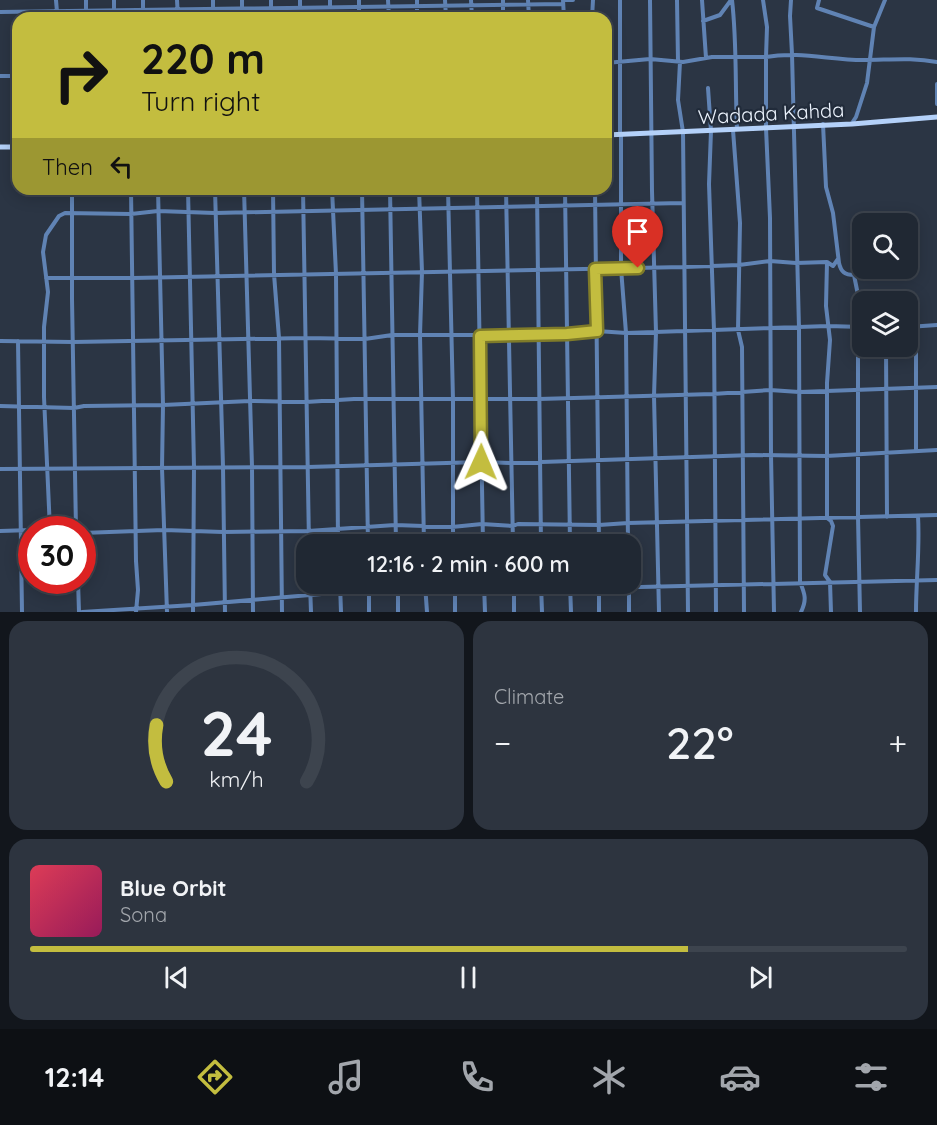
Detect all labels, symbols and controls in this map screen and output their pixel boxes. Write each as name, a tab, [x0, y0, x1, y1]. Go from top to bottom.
text: 220 m	[141, 32, 265, 85]
icon: right	[42, 36, 120, 114]
text: Turn right	[141, 84, 260, 118]
street label: Wadada Kahda	[697, 97, 845, 129]
icon: left	[105, 150, 138, 183]
text: Then	[42, 153, 93, 181]
pin	[612, 206, 663, 268]
map controls	[852, 213, 918, 357]
button: search	[852, 213, 918, 279]
icon: arrive	[621, 215, 654, 248]
button: layers	[852, 291, 918, 357]
position arrow	[449, 430, 513, 494]
speed limit sign: 30	[18, 516, 96, 594]
text: 12:16 · 2 min · 600 m	[367, 550, 570, 578]
text: Climate	[494, 684, 564, 709]
text: 24	[200, 694, 273, 772]
text: 22°	[666, 714, 734, 770]
text: −	[494, 722, 511, 763]
text: +	[888, 722, 907, 763]
text: km/h	[209, 767, 264, 793]
text: Blue Orbit	[120, 874, 226, 902]
text: Sona	[120, 902, 167, 927]
icon: previous	[160, 961, 193, 994]
icon: pause	[452, 961, 485, 994]
icon: next	[744, 961, 777, 994]
icon: directions	[194, 1056, 236, 1098]
icon: music	[325, 1056, 367, 1098]
icon: phone	[456, 1056, 498, 1098]
icon: climate	[588, 1056, 630, 1098]
icon: car	[719, 1056, 761, 1098]
icon: filters	[850, 1056, 892, 1098]
text: 12:14	[45, 1060, 104, 1094]

